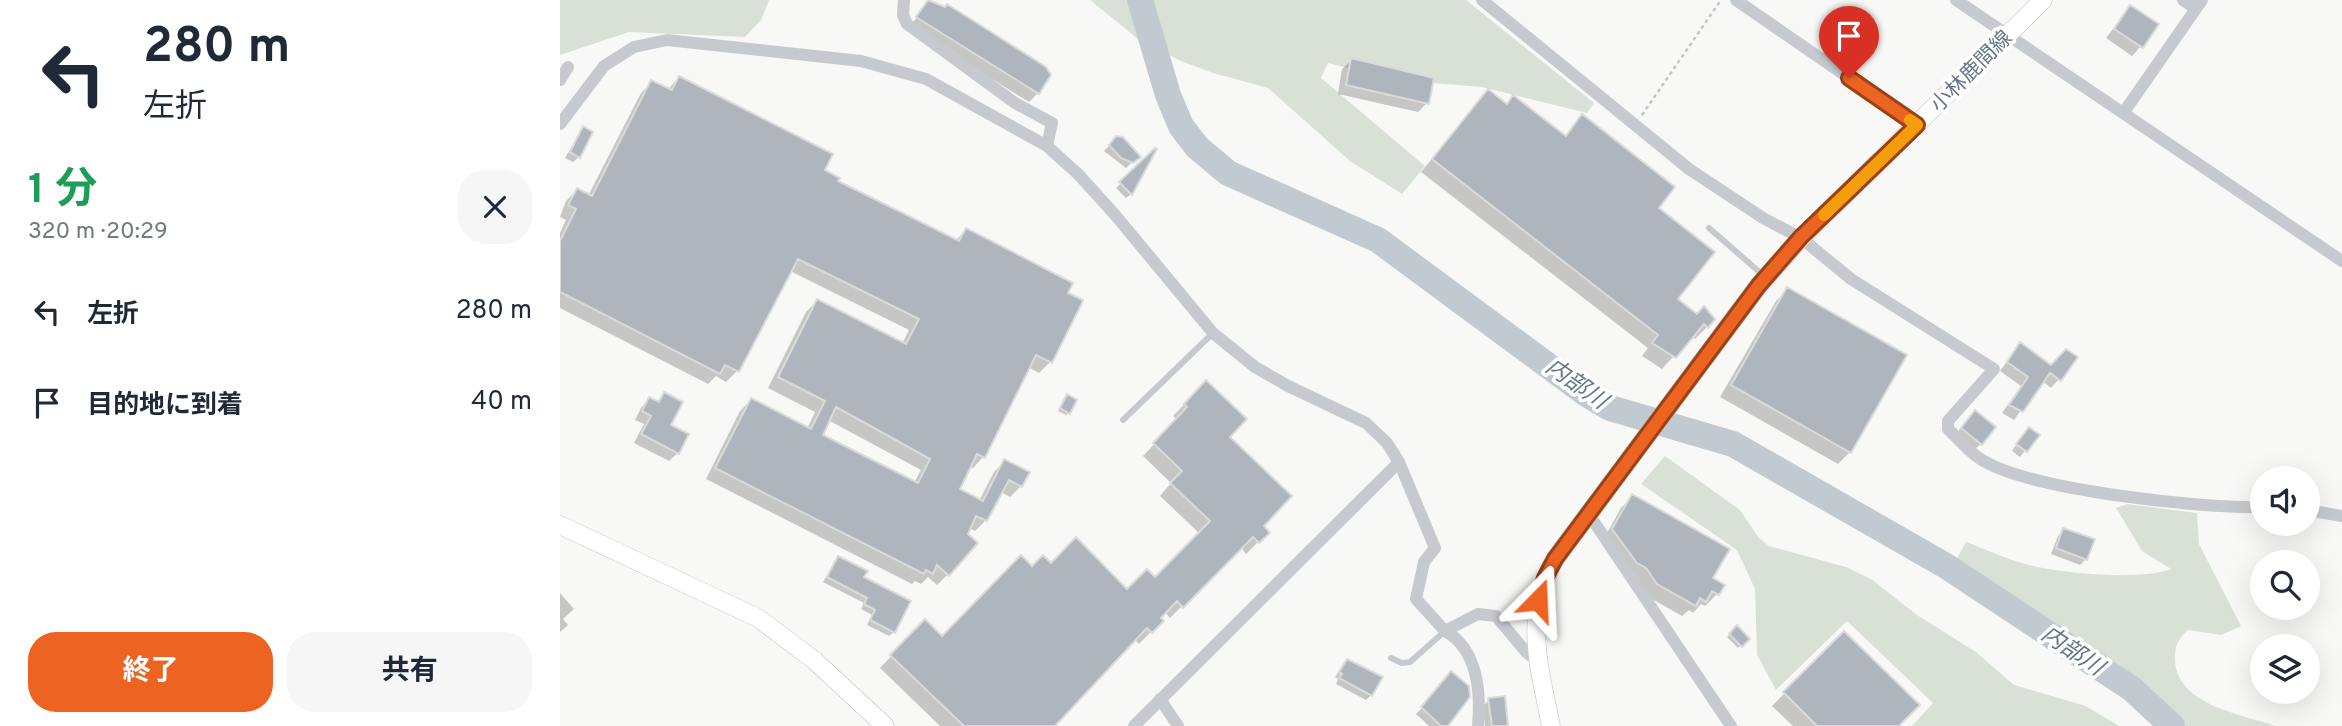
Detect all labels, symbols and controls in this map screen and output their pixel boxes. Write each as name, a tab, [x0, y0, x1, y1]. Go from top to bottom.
pin	[1819, 6, 1879, 78]
icon: arrive	[1830, 17, 1868, 55]
text: 280 m	[143, 18, 290, 80]
street label: 小林鹿間線	[1925, 25, 2019, 119]
icon: left	[28, 28, 119, 119]
text: 左折	[143, 88, 207, 128]
text: 1 分	[28, 165, 97, 218]
button: close	[458, 170, 532, 244]
text: 320 m · 20:29	[28, 218, 168, 247]
icon: left	[28, 293, 66, 331]
text: 280 m	[456, 295, 532, 328]
text: 左折	[87, 299, 139, 332]
water label: 内部川	[1539, 353, 1615, 418]
icon: arrive	[28, 384, 66, 422]
text: 40 m	[471, 386, 532, 419]
text: 目的地に到着	[87, 390, 243, 423]
map controls	[2250, 466, 2320, 704]
button: sound	[2250, 466, 2320, 536]
button: search	[2250, 550, 2320, 620]
position arrow	[1501, 563, 1575, 637]
water label: 内部川	[2035, 621, 2111, 685]
button: 終了	[28, 632, 273, 712]
button: 共有	[287, 632, 532, 712]
button: layers	[2250, 634, 2320, 704]

